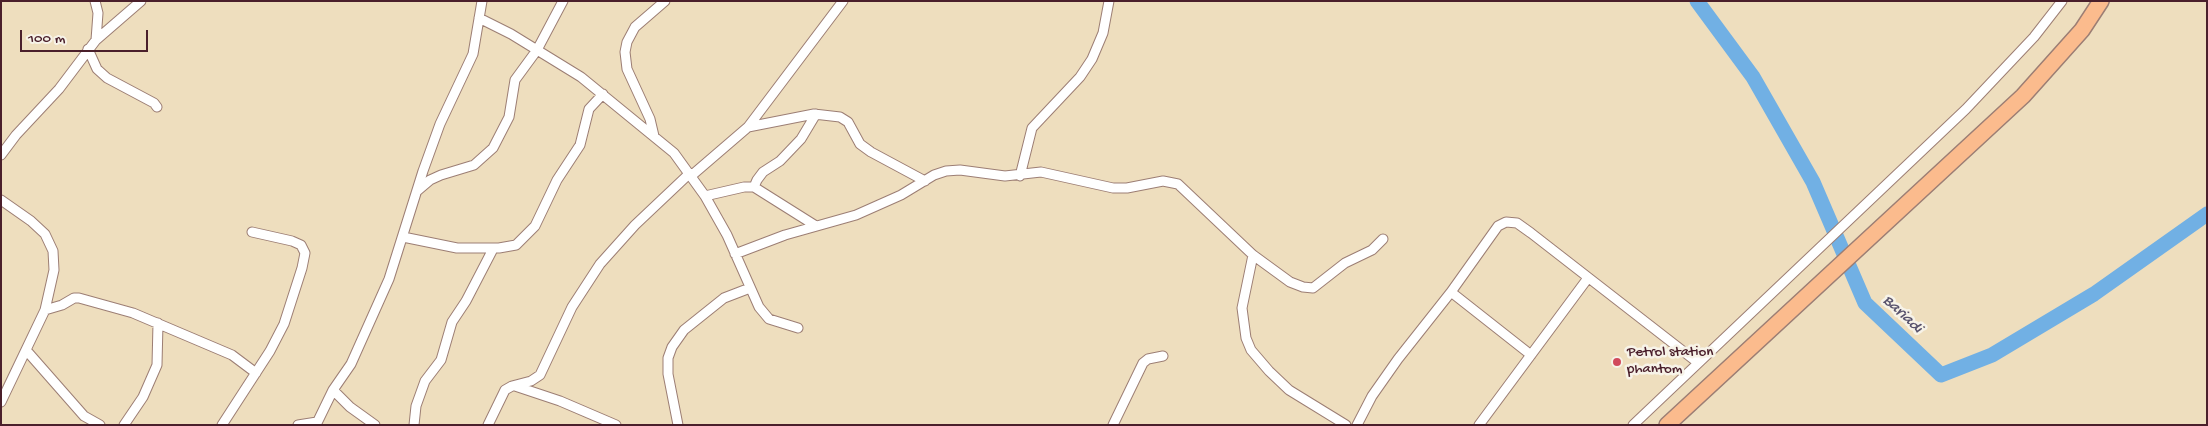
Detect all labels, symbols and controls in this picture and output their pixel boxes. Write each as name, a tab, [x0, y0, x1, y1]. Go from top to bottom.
scale bar	[22, 20, 150, 52]
text: 100 m	[28, 30, 65, 48]
water label: Bariadi	[1878, 292, 1926, 338]
place label: Petrol station phantom	[1627, 344, 1713, 379]
marker: Petrol station phantom	[1611, 356, 1623, 368]

